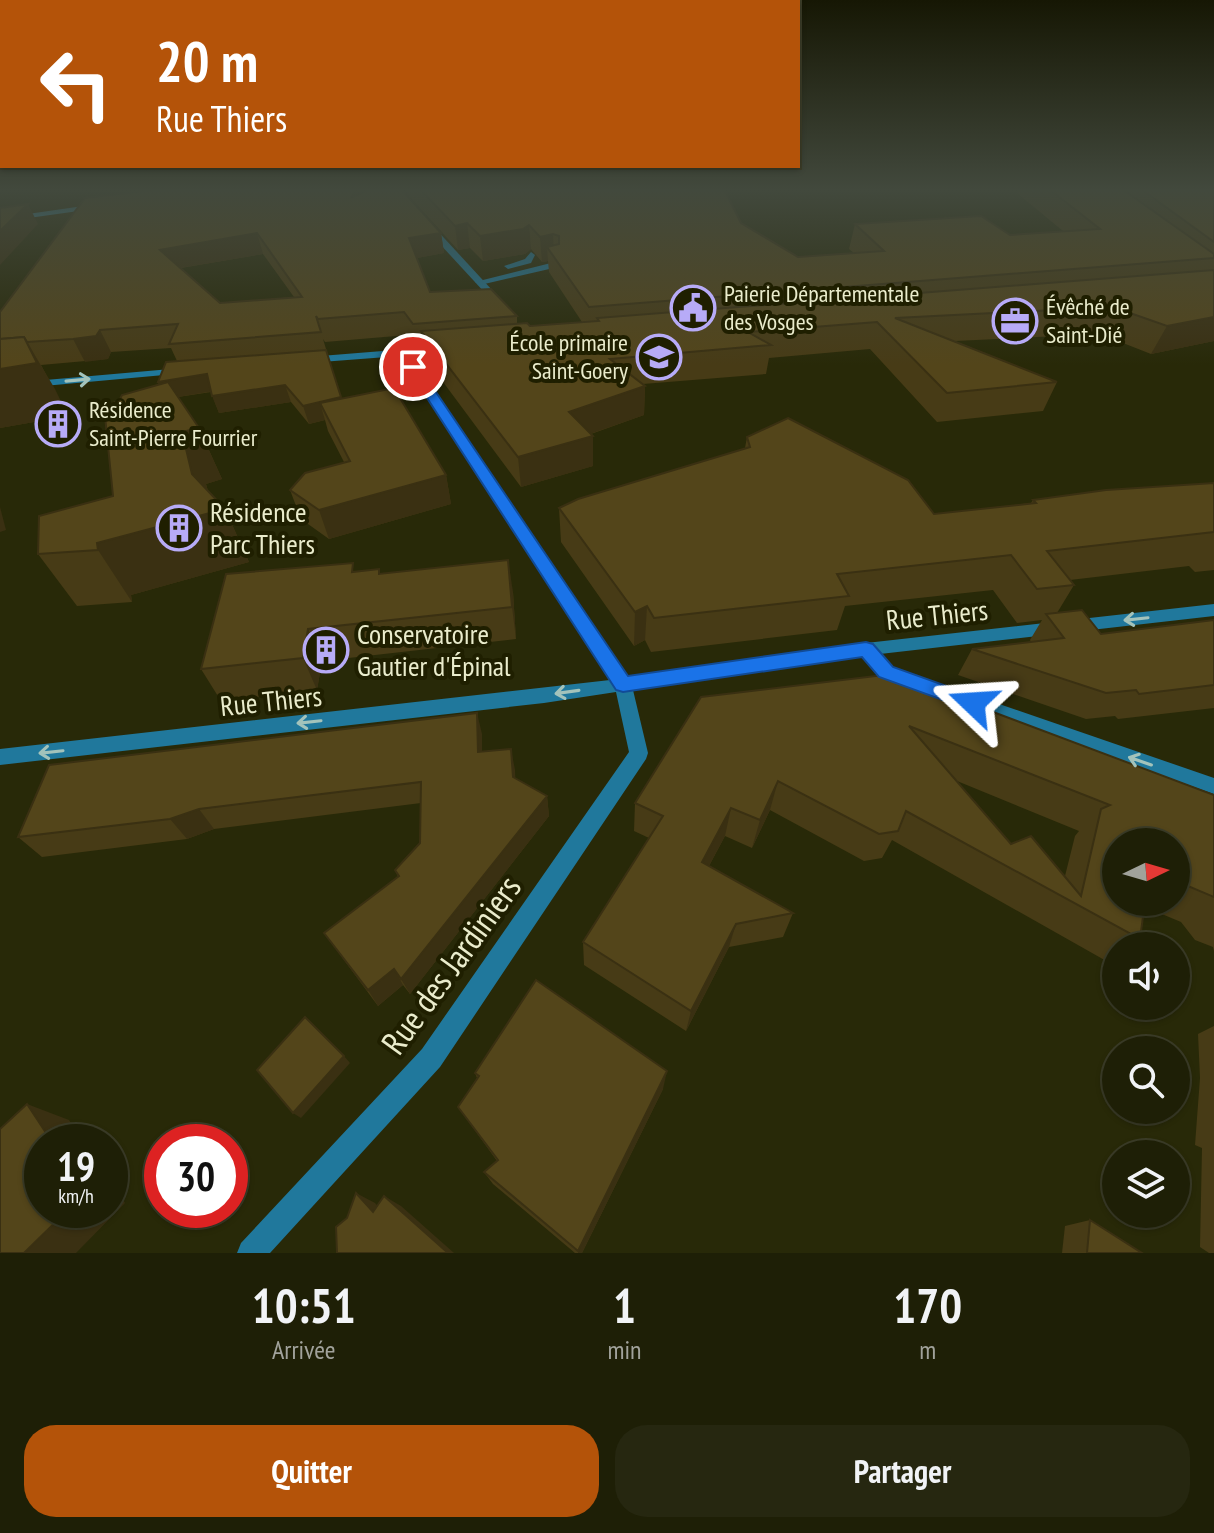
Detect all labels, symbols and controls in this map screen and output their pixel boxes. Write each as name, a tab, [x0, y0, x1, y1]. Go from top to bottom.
text: 20 m	[156, 25, 258, 97]
icon: left	[24, 32, 128, 136]
text: Rue Thiers	[156, 95, 287, 142]
place label: Paierie Départementale des Vosges	[724, 278, 919, 337]
public building icon: Paierie Départementale des Vosges	[669, 284, 717, 332]
place label: Évêché de Saint-Dié	[1046, 291, 1130, 350]
office icon: Évêché de Saint-Dié	[991, 297, 1039, 345]
place label: École primaire Saint-Goery	[509, 327, 628, 386]
pin	[379, 333, 447, 401]
school or university icon: École primaire Saint-Goery	[635, 333, 683, 381]
icon: arrive	[391, 345, 435, 389]
one-way arrow	[64, 372, 91, 387]
place label: Résidence Saint-Pierre Fourrier	[89, 394, 258, 453]
building icon: Résidence Saint-Pierre Fourrier	[34, 400, 82, 448]
place label: Résidence Parc Thiers	[210, 493, 315, 562]
building icon: Résidence Parc Thiers	[155, 504, 203, 552]
street label: Rue Thiers	[884, 591, 990, 638]
one-way arrow	[1124, 611, 1150, 626]
place label: Conservatoire Gautier d'Épinal	[357, 615, 511, 684]
building icon: Conservatoire Gautier d'Épinal	[302, 626, 350, 674]
position arrow	[931, 661, 1015, 745]
street label: Rue Thiers	[218, 677, 324, 724]
one-way arrow	[555, 685, 581, 700]
one-way arrow	[296, 715, 323, 730]
one-way arrow	[38, 744, 65, 759]
one-way arrow	[1128, 752, 1153, 767]
north arrow	[1102, 828, 1190, 916]
map controls	[1102, 828, 1190, 1228]
street label: Rue des Jardiniers	[371, 866, 530, 1062]
button: sound	[1102, 932, 1190, 1020]
button: search	[1102, 1036, 1190, 1124]
speed limit sign: 30	[144, 1124, 248, 1228]
text: 19	[57, 1140, 95, 1192]
button: layers	[1102, 1140, 1190, 1228]
text: km/h	[58, 1183, 94, 1209]
text: 10:51	[252, 1274, 356, 1336]
text: 1	[613, 1274, 636, 1336]
text: 170	[893, 1274, 962, 1336]
text: Arrivée	[272, 1333, 336, 1366]
text: min	[607, 1333, 641, 1366]
text: m	[919, 1333, 936, 1366]
button: Quitter	[24, 1425, 599, 1517]
button: Partager	[615, 1425, 1190, 1517]

